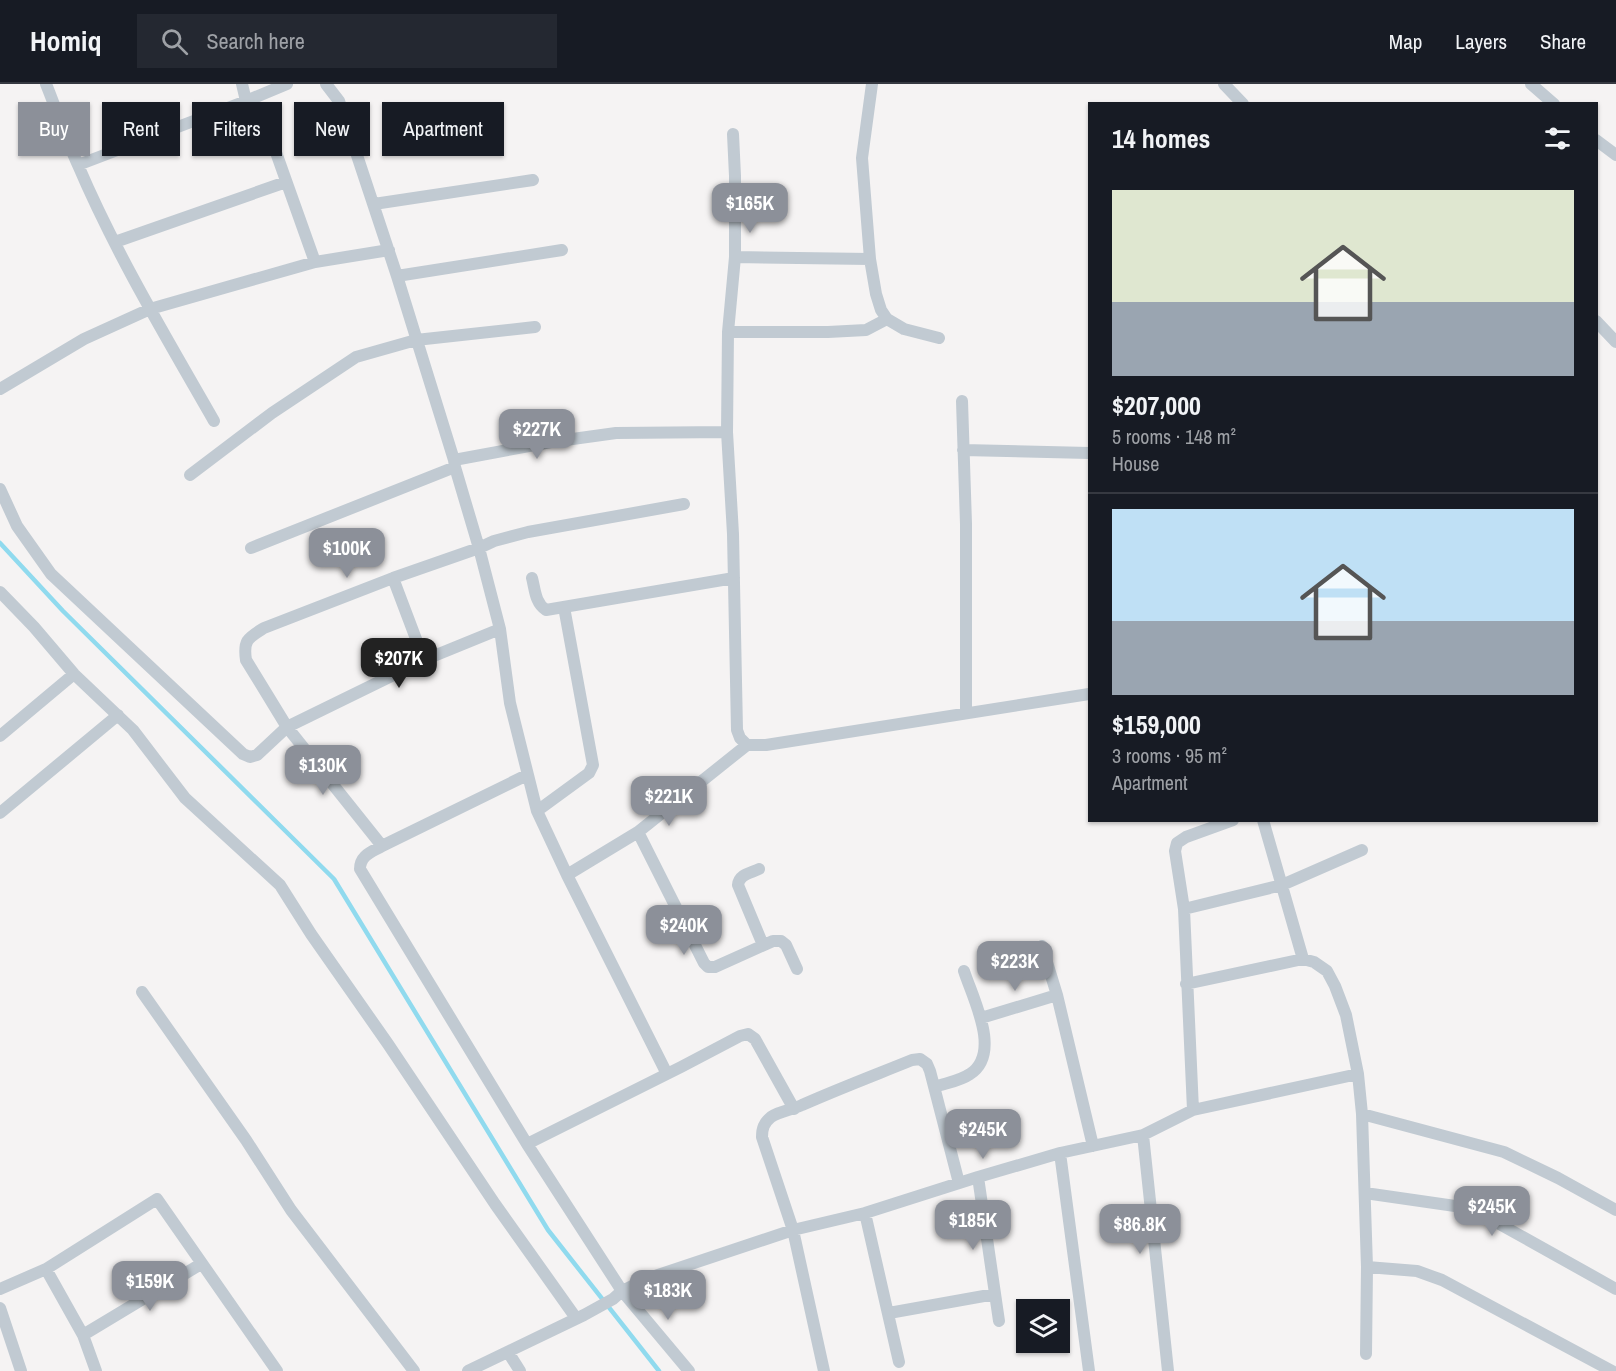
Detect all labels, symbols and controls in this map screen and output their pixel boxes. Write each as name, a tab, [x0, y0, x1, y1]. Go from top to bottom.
search box	[137, 14, 557, 68]
text: Homiq	[30, 22, 101, 60]
icon: search	[158, 25, 191, 58]
text: Search here	[206, 26, 305, 56]
text: Map	[1389, 27, 1422, 56]
text: Layers	[1455, 27, 1507, 56]
text: Share	[1540, 27, 1586, 56]
chip: Buy	[18, 102, 90, 156]
chip: Rent	[102, 102, 180, 156]
chip: Filters	[192, 102, 282, 156]
chip: New	[294, 102, 370, 156]
chip: Apartment	[382, 102, 504, 156]
text: 14 homes	[1112, 121, 1210, 156]
icon: filters	[1541, 122, 1574, 155]
pin: $165K	[708, 183, 792, 234]
text: $165K	[726, 189, 774, 216]
icon: home	[1289, 229, 1397, 337]
text: $207,000	[1112, 388, 1201, 423]
pin: $227K	[495, 409, 579, 460]
text: $227K	[513, 415, 561, 442]
text: 5 rooms · 148 m²	[1112, 423, 1236, 450]
text: House	[1112, 450, 1159, 477]
pin: $100K	[305, 528, 389, 579]
text: $100K	[323, 534, 371, 561]
icon: home	[1289, 548, 1397, 656]
pin: $207K	[357, 638, 441, 689]
text: $207K	[375, 644, 423, 671]
text: $159,000	[1112, 707, 1201, 742]
text: 3 rooms · 95 m²	[1112, 742, 1227, 769]
pin: $130K	[281, 745, 365, 796]
text: $130K	[299, 751, 347, 778]
text: Apartment	[1112, 769, 1188, 796]
pin: $221K	[627, 776, 711, 827]
text: $221K	[645, 782, 693, 809]
pin: $240K	[642, 905, 726, 956]
text: $240K	[660, 911, 708, 938]
pin: $223K	[973, 941, 1057, 992]
text: $223K	[991, 947, 1039, 974]
pin: $245K	[941, 1109, 1025, 1160]
text: $245K	[959, 1115, 1007, 1142]
pin: $245K	[1450, 1186, 1534, 1237]
text: $245K	[1468, 1192, 1516, 1219]
pin: $185K	[931, 1200, 1015, 1251]
pin: $86.8K	[1091, 1204, 1189, 1255]
text: $185K	[949, 1206, 997, 1233]
text: $86.8K	[1114, 1210, 1166, 1237]
pin: $159K	[108, 1261, 192, 1312]
text: $159K	[126, 1267, 174, 1294]
pin: $183K	[626, 1270, 710, 1321]
text: $183K	[644, 1276, 692, 1303]
map controls	[1016, 1299, 1070, 1353]
button: layers	[1016, 1299, 1070, 1353]

